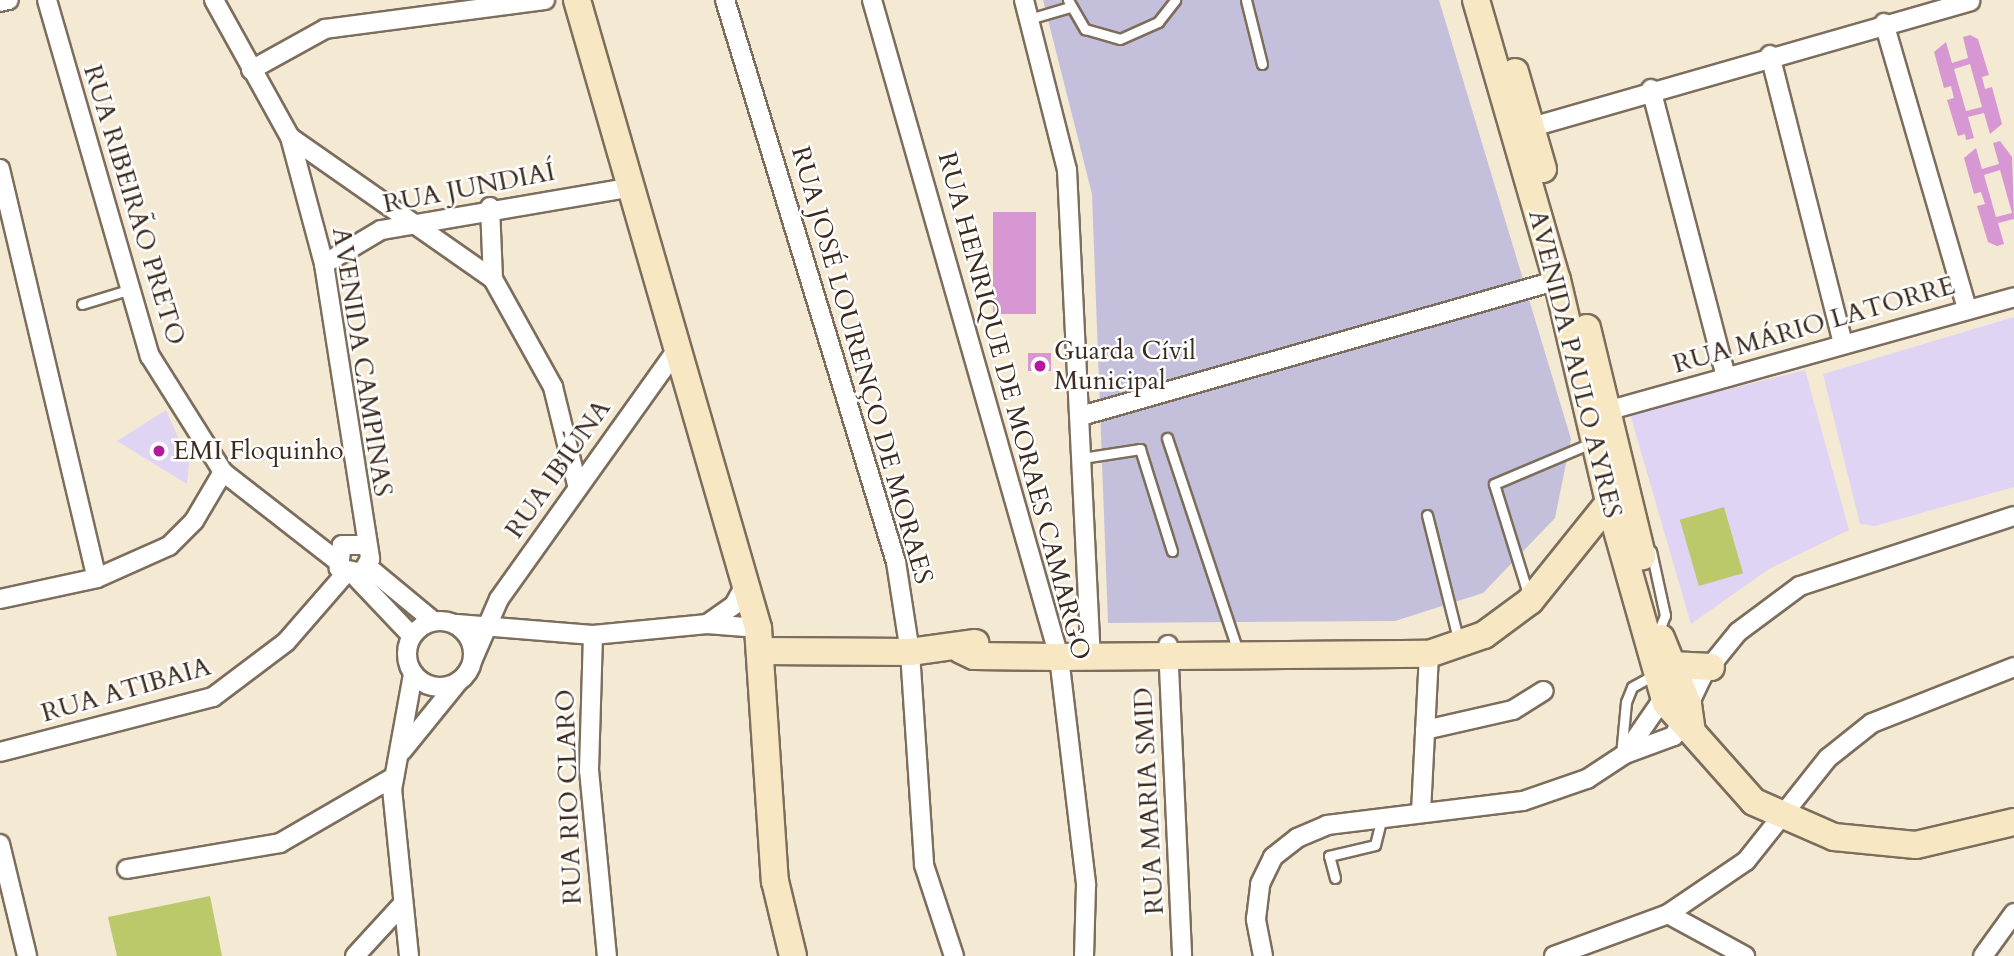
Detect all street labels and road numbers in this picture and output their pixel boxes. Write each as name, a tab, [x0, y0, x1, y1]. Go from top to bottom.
street label: RUA RIBEIRÃO PRETO	[77, 61, 191, 349]
street label: RUA JOSÉ LOURENÇO DE MORAES	[784, 143, 940, 587]
street label: RUA HENRIQUE DE MORAES CAMARGO	[931, 149, 1097, 663]
street label: RUA JUNDIAÍ	[380, 156, 558, 220]
street label: AVENIDA PAULO AYRES	[1522, 207, 1628, 521]
street label: AVENIDA CAMPINAS	[325, 225, 399, 499]
street label: RUA MÁRIO LATORRE	[1669, 270, 1959, 380]
street label: RUA IBIÚNA	[499, 394, 617, 544]
street label: RUA ATIBAIA	[38, 651, 214, 729]
street label: RUA MARIA SMID	[1127, 687, 1171, 915]
street label: RUA RIO CLARO	[550, 689, 588, 905]

